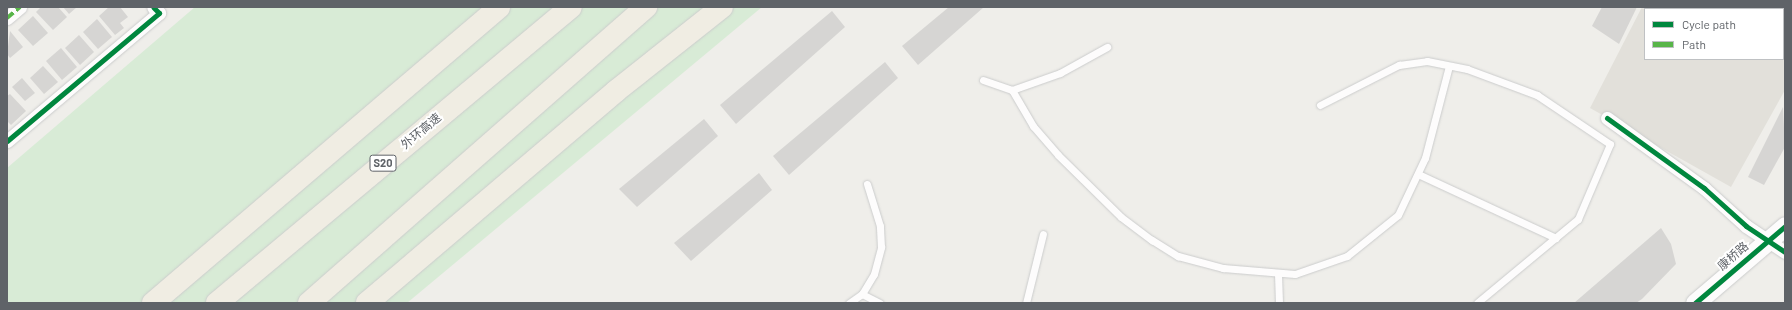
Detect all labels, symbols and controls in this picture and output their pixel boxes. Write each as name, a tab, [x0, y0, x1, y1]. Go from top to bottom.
legend	[1644, 8, 1784, 60]
text: Cycle path	[1682, 17, 1736, 31]
text: Path	[1682, 37, 1706, 51]
street label: 外环高速	[398, 110, 444, 152]
road number: S20	[369, 154, 397, 172]
street label: 康桥路	[1715, 239, 1751, 273]

